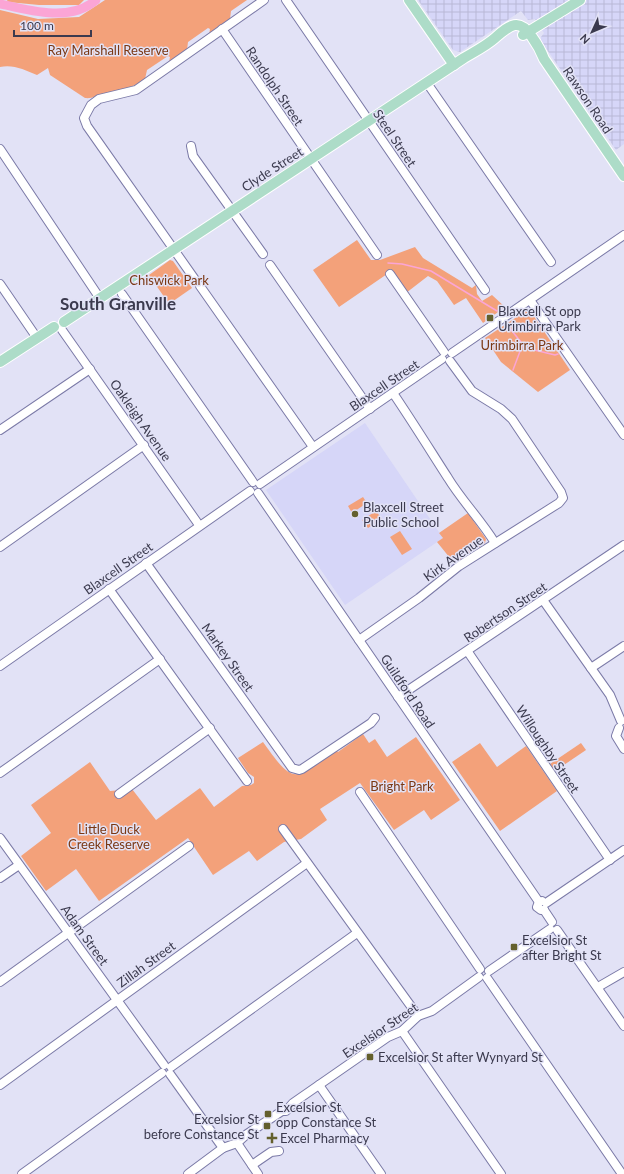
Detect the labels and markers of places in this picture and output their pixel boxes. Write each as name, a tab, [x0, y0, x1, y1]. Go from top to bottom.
place label: Blaxcell St opp Urimbirra Park	[498, 303, 581, 334]
marker: Blaxcell St opp Urimbirra Park	[485, 313, 495, 323]
place label: Blaxcell Street Public School	[363, 499, 444, 530]
marker: Blaxcell Street Public School	[350, 509, 360, 519]
place label: Excelsior St after Bright St	[522, 932, 602, 963]
marker: Excelsior St after Bright St	[509, 942, 519, 952]
place label: Excelsior St after Wynyard St	[378, 1049, 543, 1065]
marker: Excelsior St after Wynyard St	[365, 1052, 375, 1062]
place label: Excelsior St opp Constance St	[276, 1099, 376, 1130]
marker: Excelsior St opp Constance St	[263, 1109, 273, 1119]
place label: Excelsior St before Constance St	[144, 1111, 259, 1142]
marker: Excelsior St before Constance St	[262, 1121, 272, 1131]
place label: Excel Pharmacy	[280, 1130, 370, 1146]
marker: Excel Pharmacy	[267, 1133, 277, 1143]

